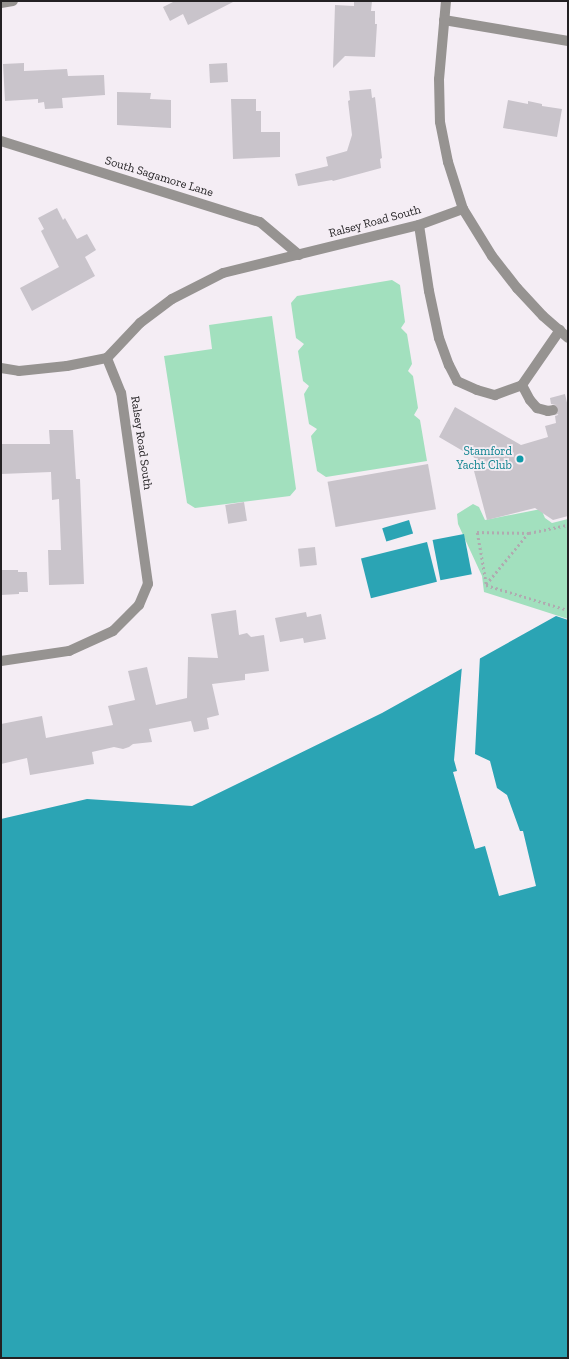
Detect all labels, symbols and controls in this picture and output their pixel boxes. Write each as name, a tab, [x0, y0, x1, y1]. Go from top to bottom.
street label: South Sagamore Lane	[103, 154, 215, 200]
street label: Ralsey Road South	[327, 203, 423, 241]
street label: Ralsey Road South	[127, 395, 155, 491]
place label: Stamford Yacht Club	[456, 445, 512, 473]
marker: Stamford Yacht Club	[515, 454, 525, 464]

